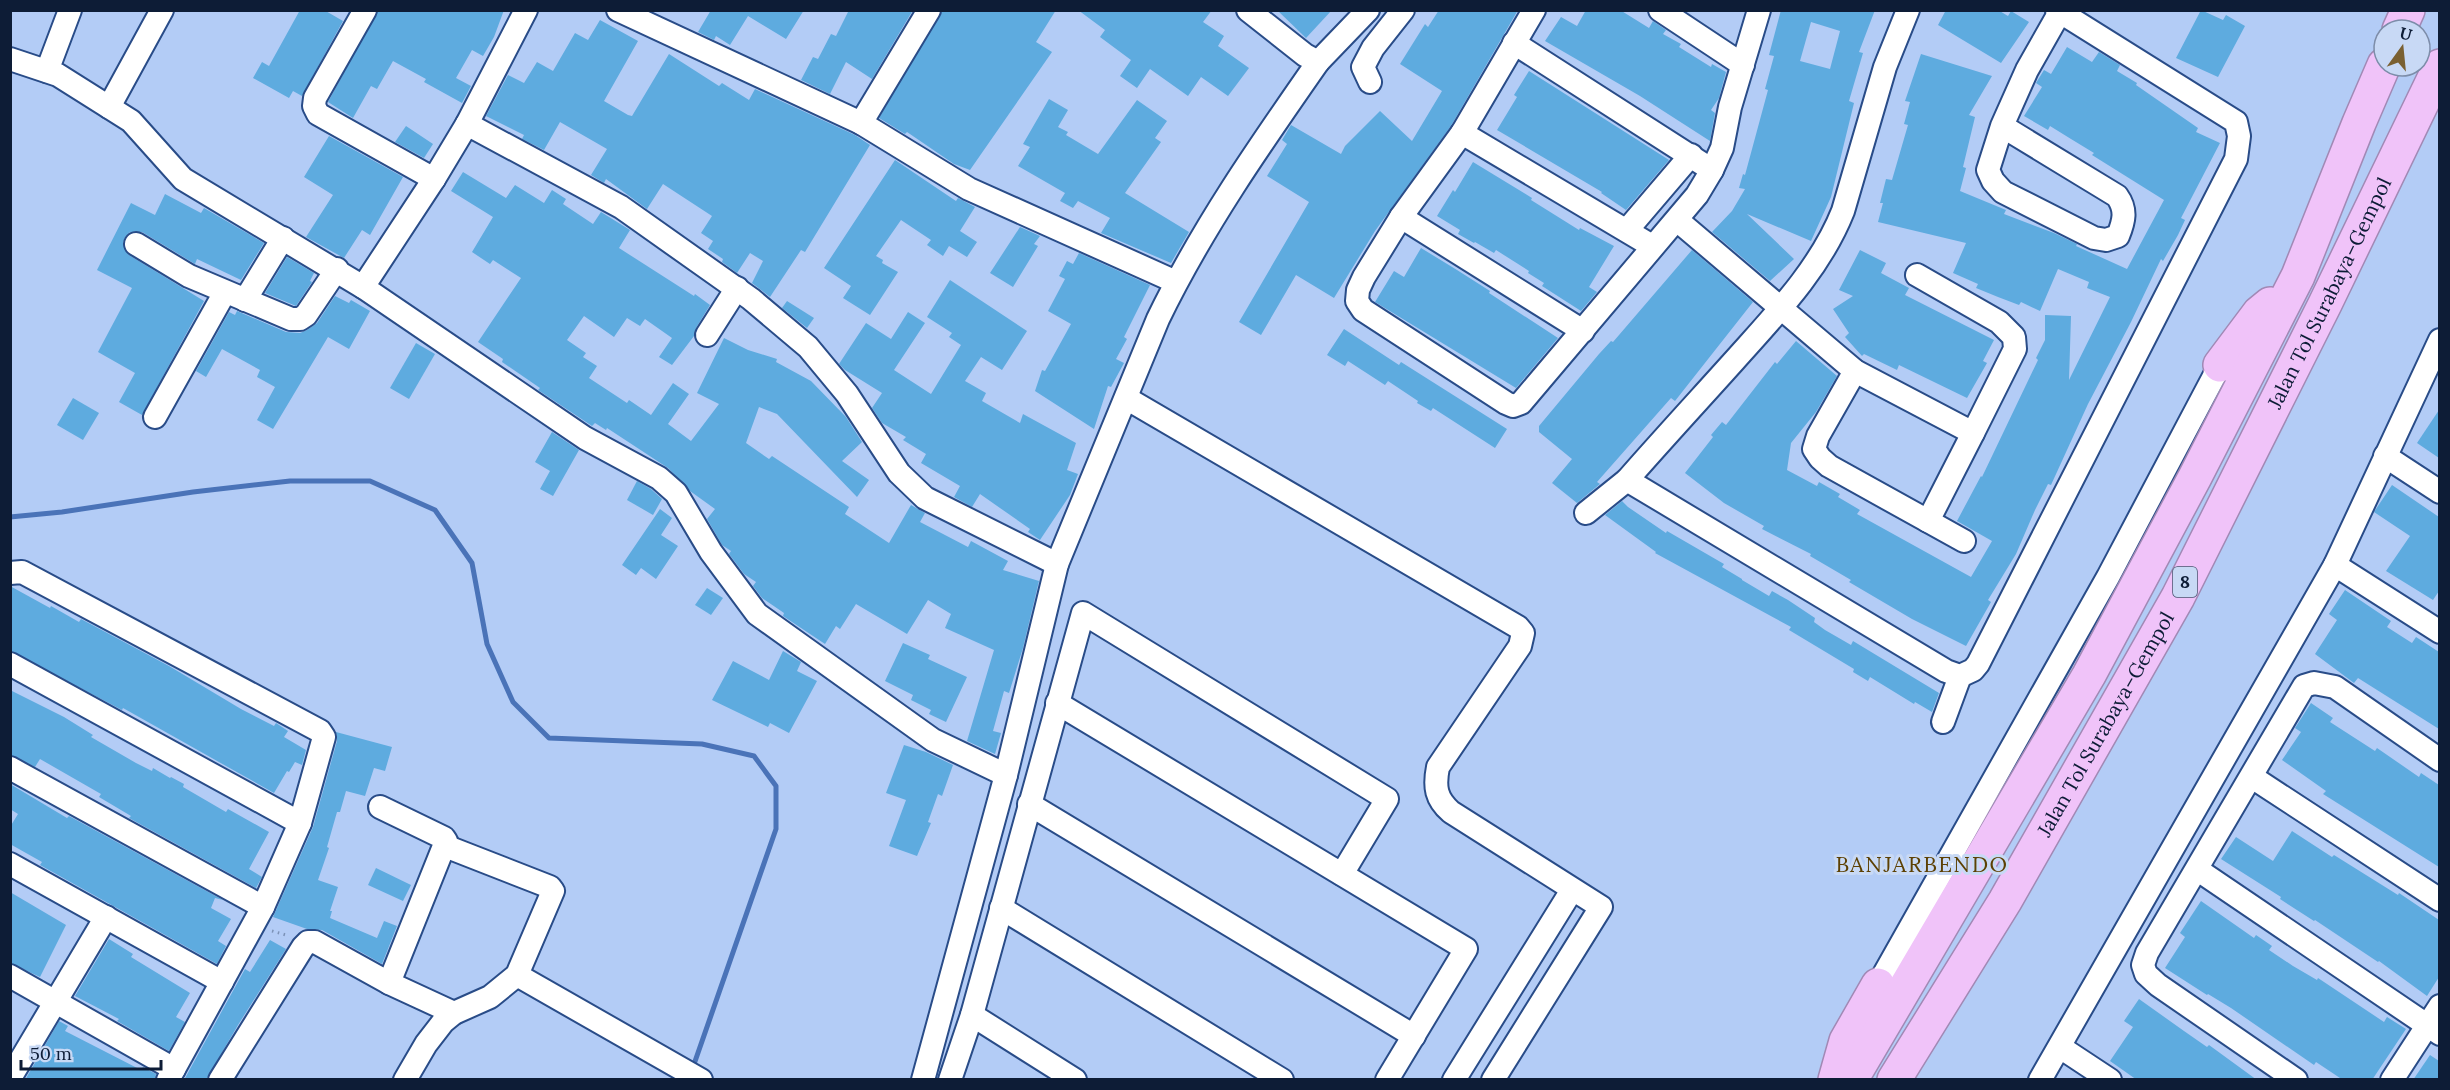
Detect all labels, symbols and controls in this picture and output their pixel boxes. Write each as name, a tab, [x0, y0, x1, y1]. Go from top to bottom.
north arrow	[2372, 18, 2432, 78]
text: U	[2397, 22, 2414, 45]
street label: Jalan Tol Surabaya–Gempol	[2261, 173, 2396, 413]
road number: 8	[2173, 567, 2197, 597]
street label: Jalan Tol Surabaya–Gempol	[2031, 607, 2179, 842]
district label: BANJARBENDO	[1835, 850, 2009, 878]
scale bar	[21, 1033, 160, 1071]
text: 50 m	[30, 1042, 72, 1065]

